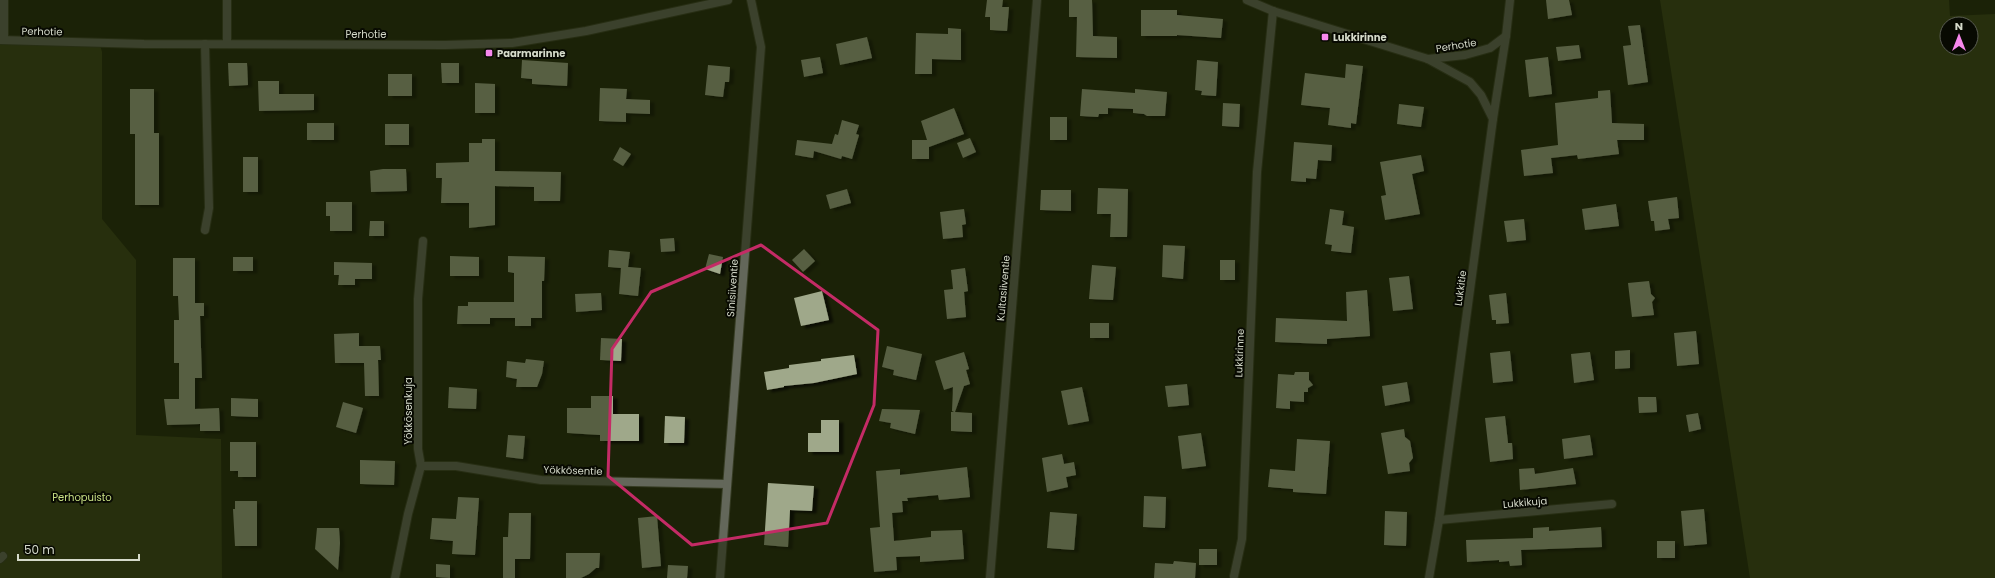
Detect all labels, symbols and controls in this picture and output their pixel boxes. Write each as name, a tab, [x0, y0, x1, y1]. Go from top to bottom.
north arrow	[1939, 16, 1979, 56]
text: N	[1955, 18, 1963, 34]
street label: Perhotie	[21, 24, 63, 39]
street label: Perhotie	[346, 27, 386, 42]
place label: Lukkirinne	[1333, 30, 1387, 45]
marker: Lukkirinne	[1320, 32, 1330, 42]
street label: Perhotie	[1435, 35, 1477, 56]
place label: Paarmarinne	[497, 46, 565, 61]
marker: Paarmarinne	[484, 48, 494, 58]
street label: Kultasiiventie	[993, 255, 1014, 322]
street label: Sinisiiventie	[723, 259, 742, 317]
street label: Lukkitie	[1451, 269, 1470, 307]
street label: Lukkirinne	[1231, 328, 1248, 378]
street label: Yökkösenkuja	[401, 377, 416, 445]
street label: Yökkösentie	[543, 462, 603, 479]
park label: Perhopuisto	[52, 490, 112, 505]
street label: Lukkikuja	[1502, 493, 1548, 512]
scale bar	[18, 536, 139, 562]
text: 50 m	[24, 541, 55, 558]

